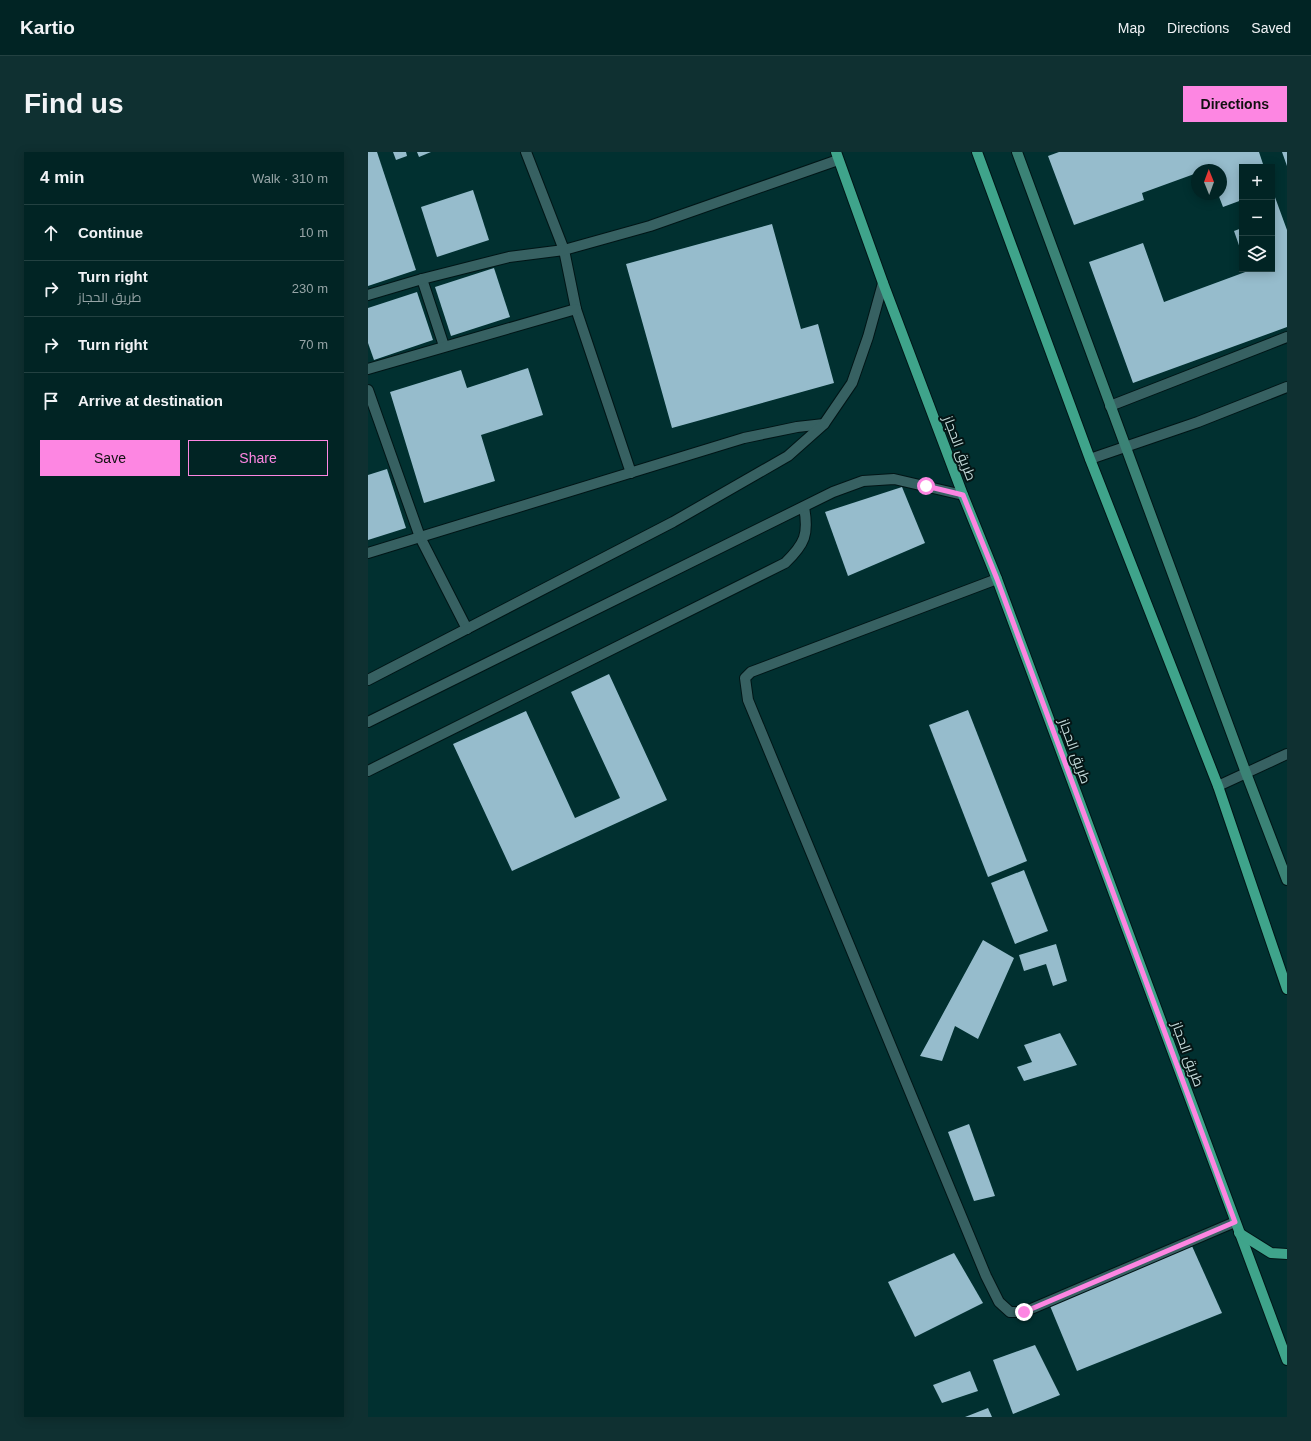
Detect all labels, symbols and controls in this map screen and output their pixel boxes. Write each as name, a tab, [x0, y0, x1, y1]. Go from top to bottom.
text: Kartio	[20, 17, 75, 38]
text: Map	[1118, 20, 1145, 36]
text: Directions	[1167, 20, 1229, 36]
text: Saved	[1251, 20, 1291, 36]
button: Directions	[1183, 86, 1287, 122]
text: Find us	[24, 88, 124, 119]
north arrow	[1191, 164, 1227, 200]
map controls	[1239, 164, 1275, 272]
button: +	[1239, 164, 1275, 200]
text: 4 min	[40, 168, 84, 187]
text: Walk · 310 m	[252, 171, 328, 186]
button: −	[1239, 200, 1275, 236]
icon: ahead	[40, 222, 62, 244]
text: Continue	[78, 224, 143, 241]
text: 10 m	[299, 225, 328, 240]
button: layers	[1239, 236, 1275, 272]
text: Turn right	[78, 268, 148, 285]
icon: right	[40, 278, 62, 300]
text: 230 m	[292, 281, 328, 296]
text: طريق الحجاز	[78, 290, 141, 305]
icon: right	[40, 334, 62, 356]
text: Turn right	[78, 336, 148, 353]
text: 70 m	[299, 337, 328, 352]
icon: arrive	[40, 390, 62, 412]
text: Arrive at destination	[78, 392, 223, 409]
street label: طريق الحجاز	[939, 412, 980, 483]
button: Save	[40, 440, 180, 476]
button: Share	[188, 440, 328, 476]
route start	[917, 477, 935, 495]
street label: طريق الحجاز	[1055, 715, 1094, 786]
street label: طريق الحجاز	[1168, 1018, 1207, 1089]
route end	[1015, 1303, 1033, 1321]

